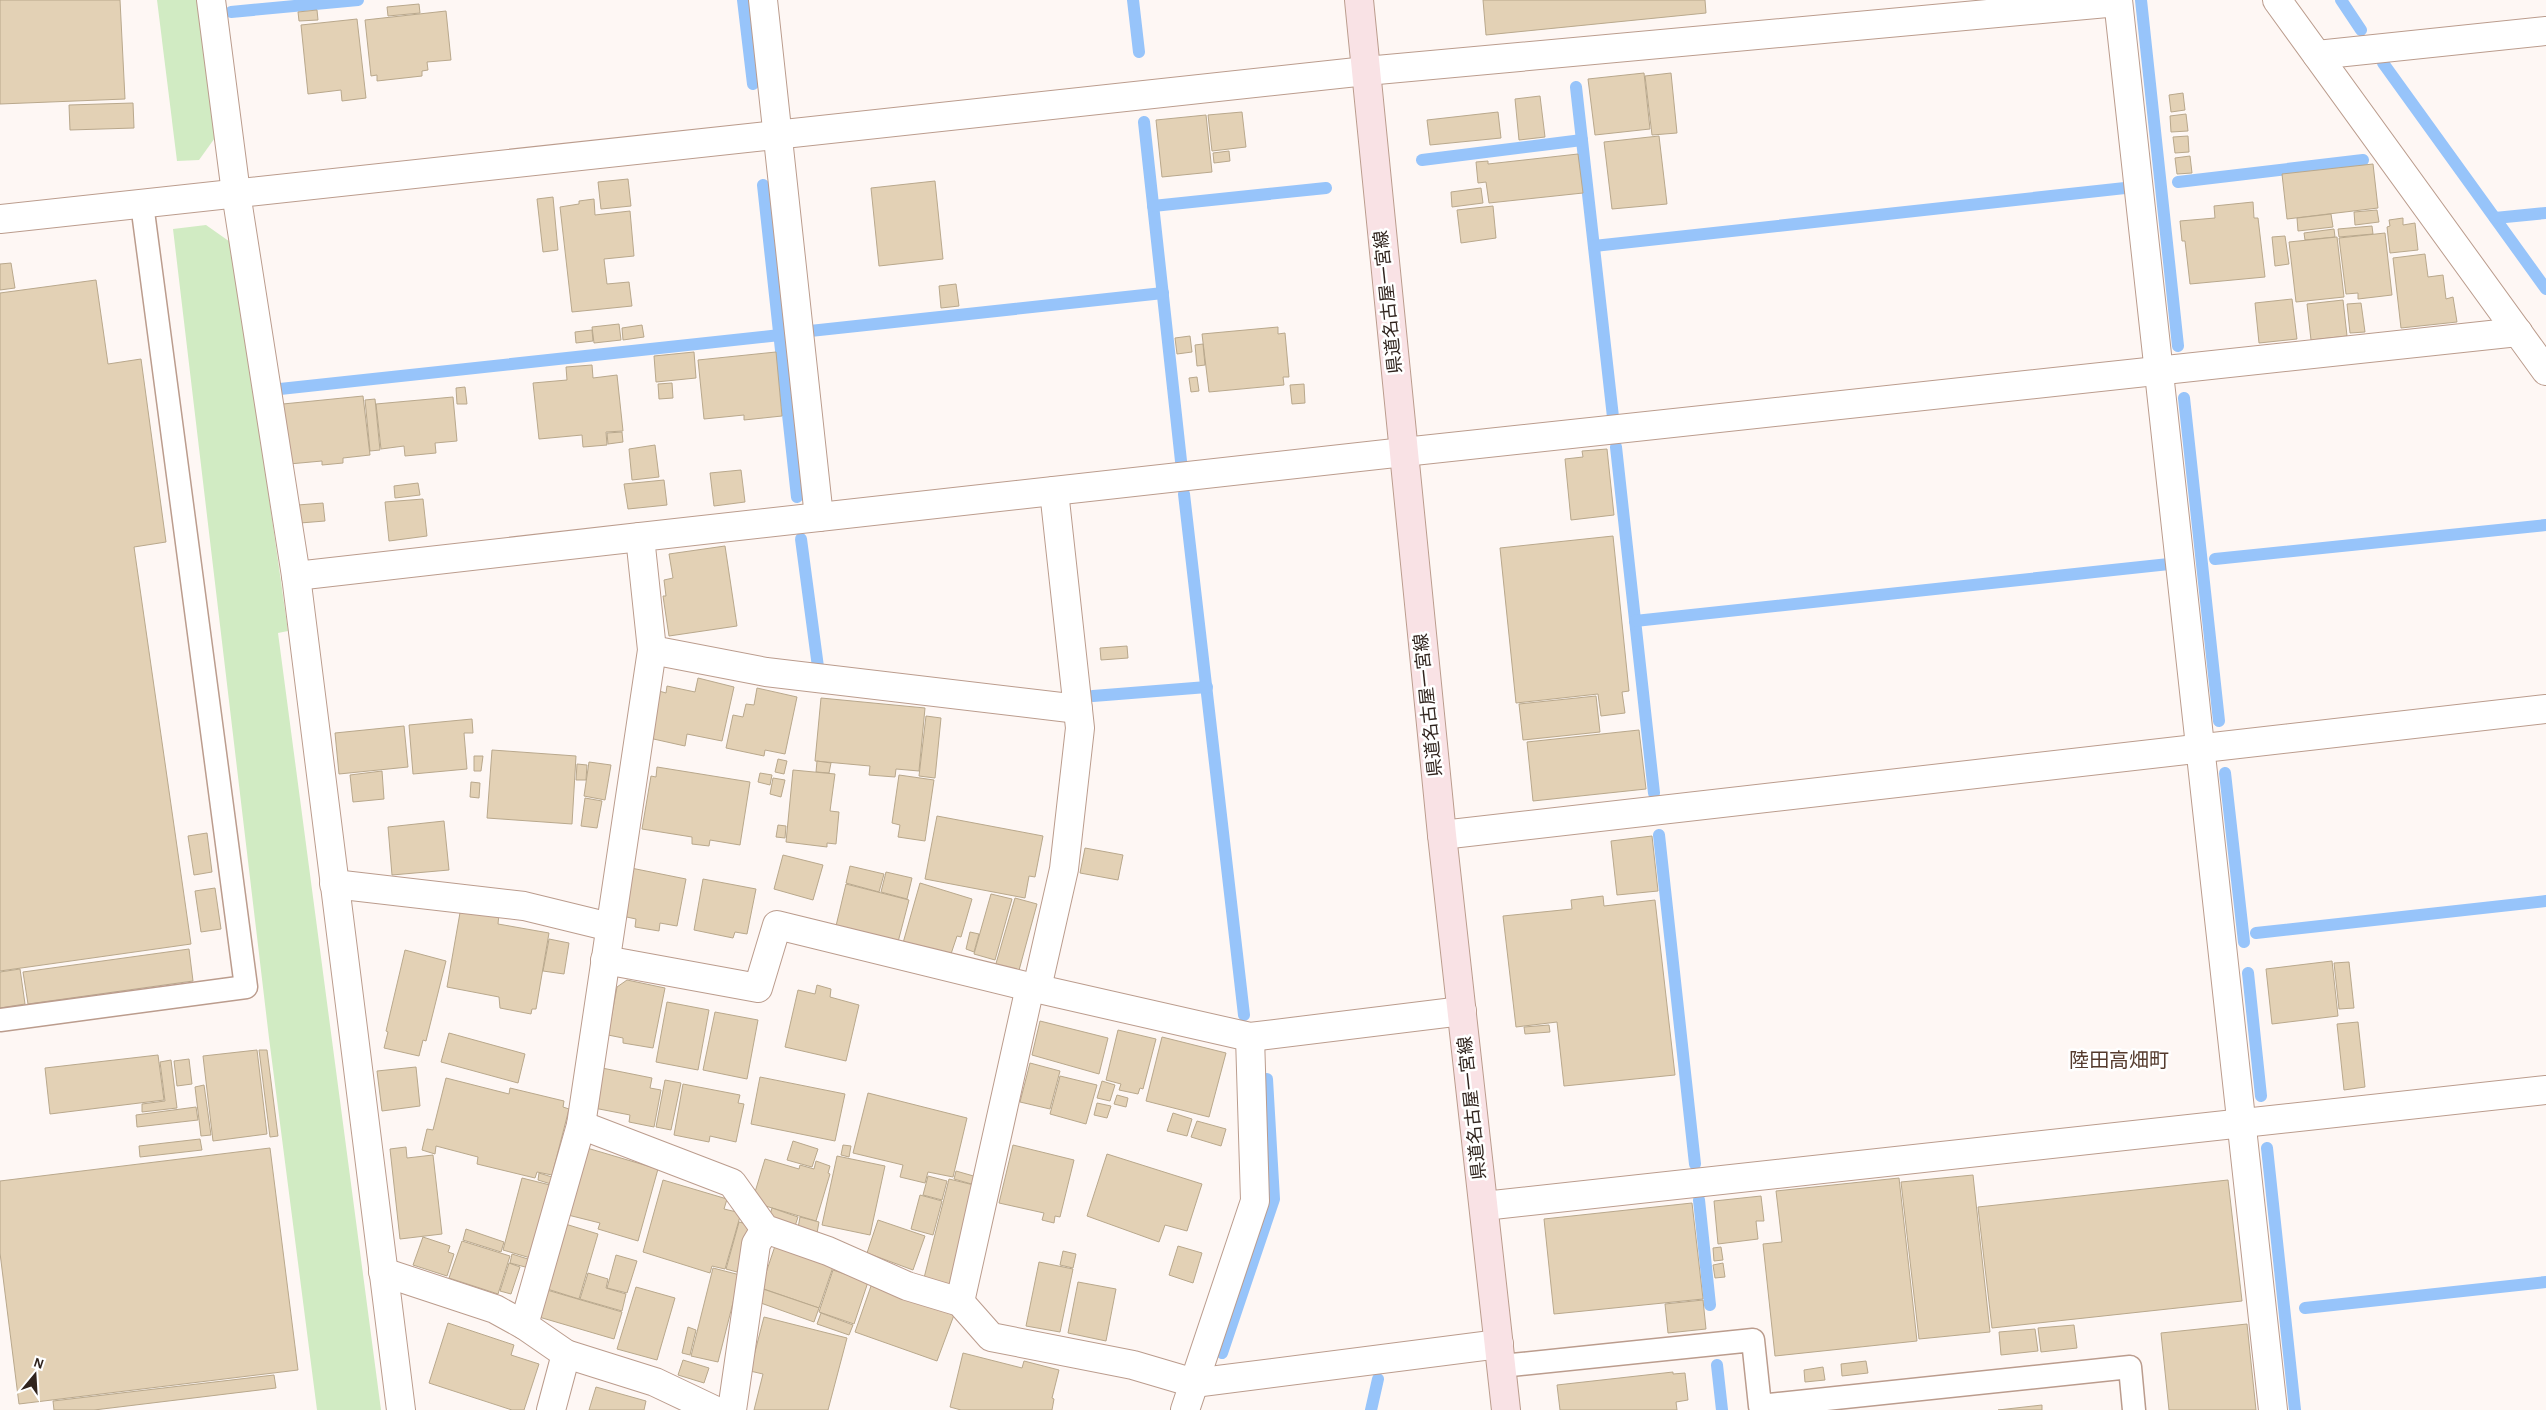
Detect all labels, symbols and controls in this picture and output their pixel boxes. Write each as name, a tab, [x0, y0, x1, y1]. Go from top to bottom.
street label: 県道名古屋一宮線	[1371, 229, 1405, 375]
street label: 県道名古屋一宮線	[1411, 632, 1445, 778]
street label: 県道名古屋一宮線	[1455, 1035, 1489, 1181]
district label: 陸田高畑町	[2069, 1050, 2169, 1071]
north arrow	[10, 1350, 60, 1400]
text: N	[32, 1355, 46, 1372]

